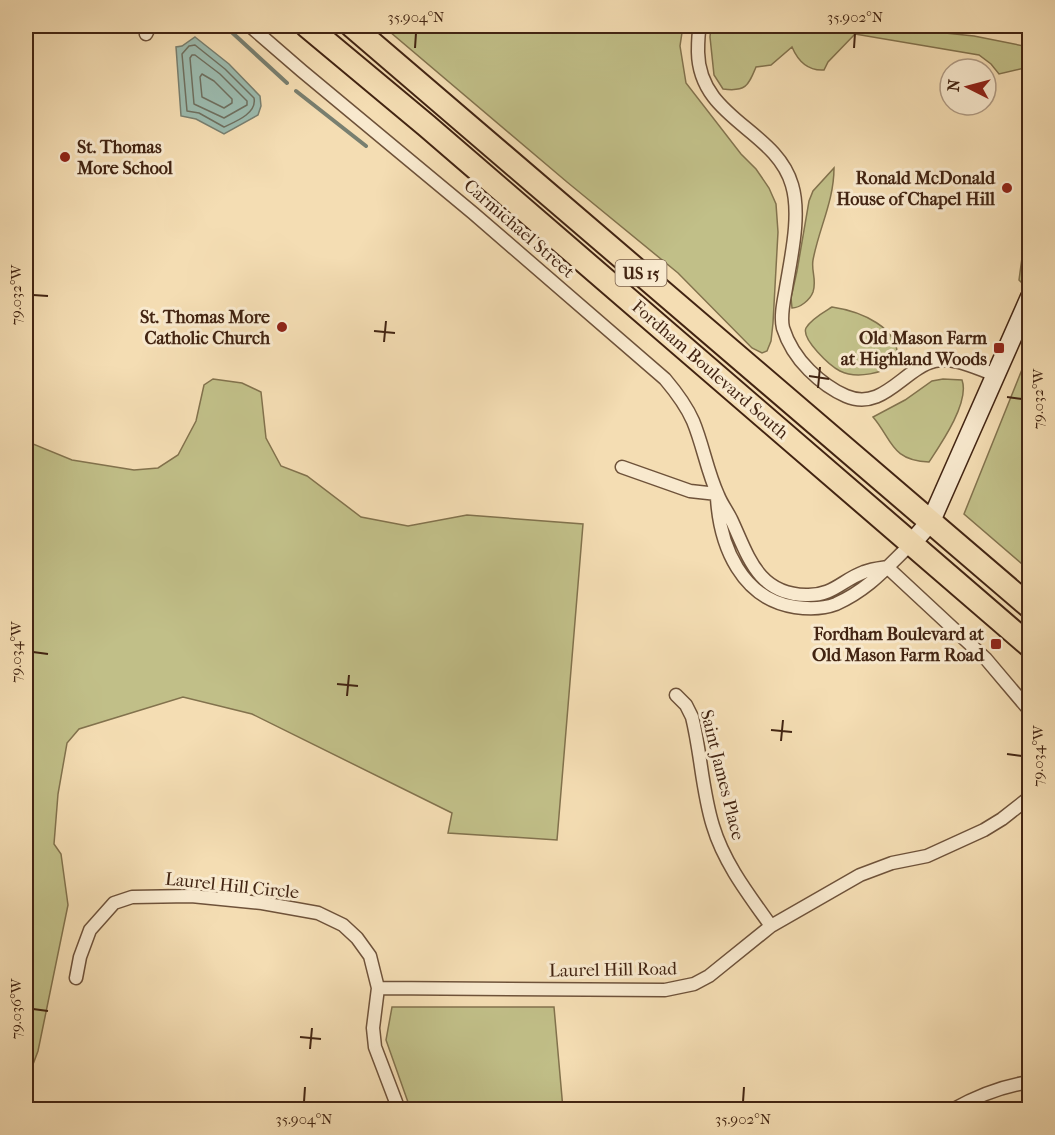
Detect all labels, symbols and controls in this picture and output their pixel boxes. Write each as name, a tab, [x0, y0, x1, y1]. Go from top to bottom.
text: 35.904°N	[387, 8, 445, 26]
text: 35.902°N	[827, 8, 884, 26]
north arrow	[938, 57, 998, 117]
text: N	[943, 78, 964, 93]
place label: St. Thomas More School	[76, 137, 174, 179]
marker: St. Thomas More School	[58, 150, 72, 164]
place label: Ronald McDonald House of Chapel Hill	[836, 168, 996, 210]
street label: Carmichael Street	[459, 175, 579, 283]
marker: Ronald McDonald House of Chapel Hill	[1000, 181, 1014, 195]
road number: US 15	[616, 260, 666, 286]
text: 79.032°W	[7, 264, 25, 325]
street label: Fordham Boulevard South	[627, 296, 793, 444]
place label: St. Thomas More Catholic Church	[140, 307, 271, 349]
marker: St. Thomas More Catholic Church	[275, 320, 289, 334]
place label: Old Mason Farm at Highland Woods	[841, 328, 988, 370]
marker: Old Mason Farm at Highland Woods	[992, 341, 1006, 355]
text: 79.032°W	[1029, 368, 1047, 429]
text: 79.034°W	[7, 620, 25, 683]
place label: Fordham Boulevard at Old Mason Farm Road	[812, 624, 985, 666]
marker: Fordham Boulevard at Old Mason Farm Road	[989, 637, 1003, 651]
street label: Saint James Place	[696, 708, 748, 842]
text: 79.034°W	[1029, 724, 1047, 787]
street label: Laurel Hill Circle	[164, 869, 300, 903]
street label: Laurel Hill Road	[549, 958, 677, 982]
text: 79.036°W	[7, 977, 25, 1039]
text: 35.904°N	[275, 1110, 333, 1128]
text: 35.902°N	[715, 1110, 772, 1128]

